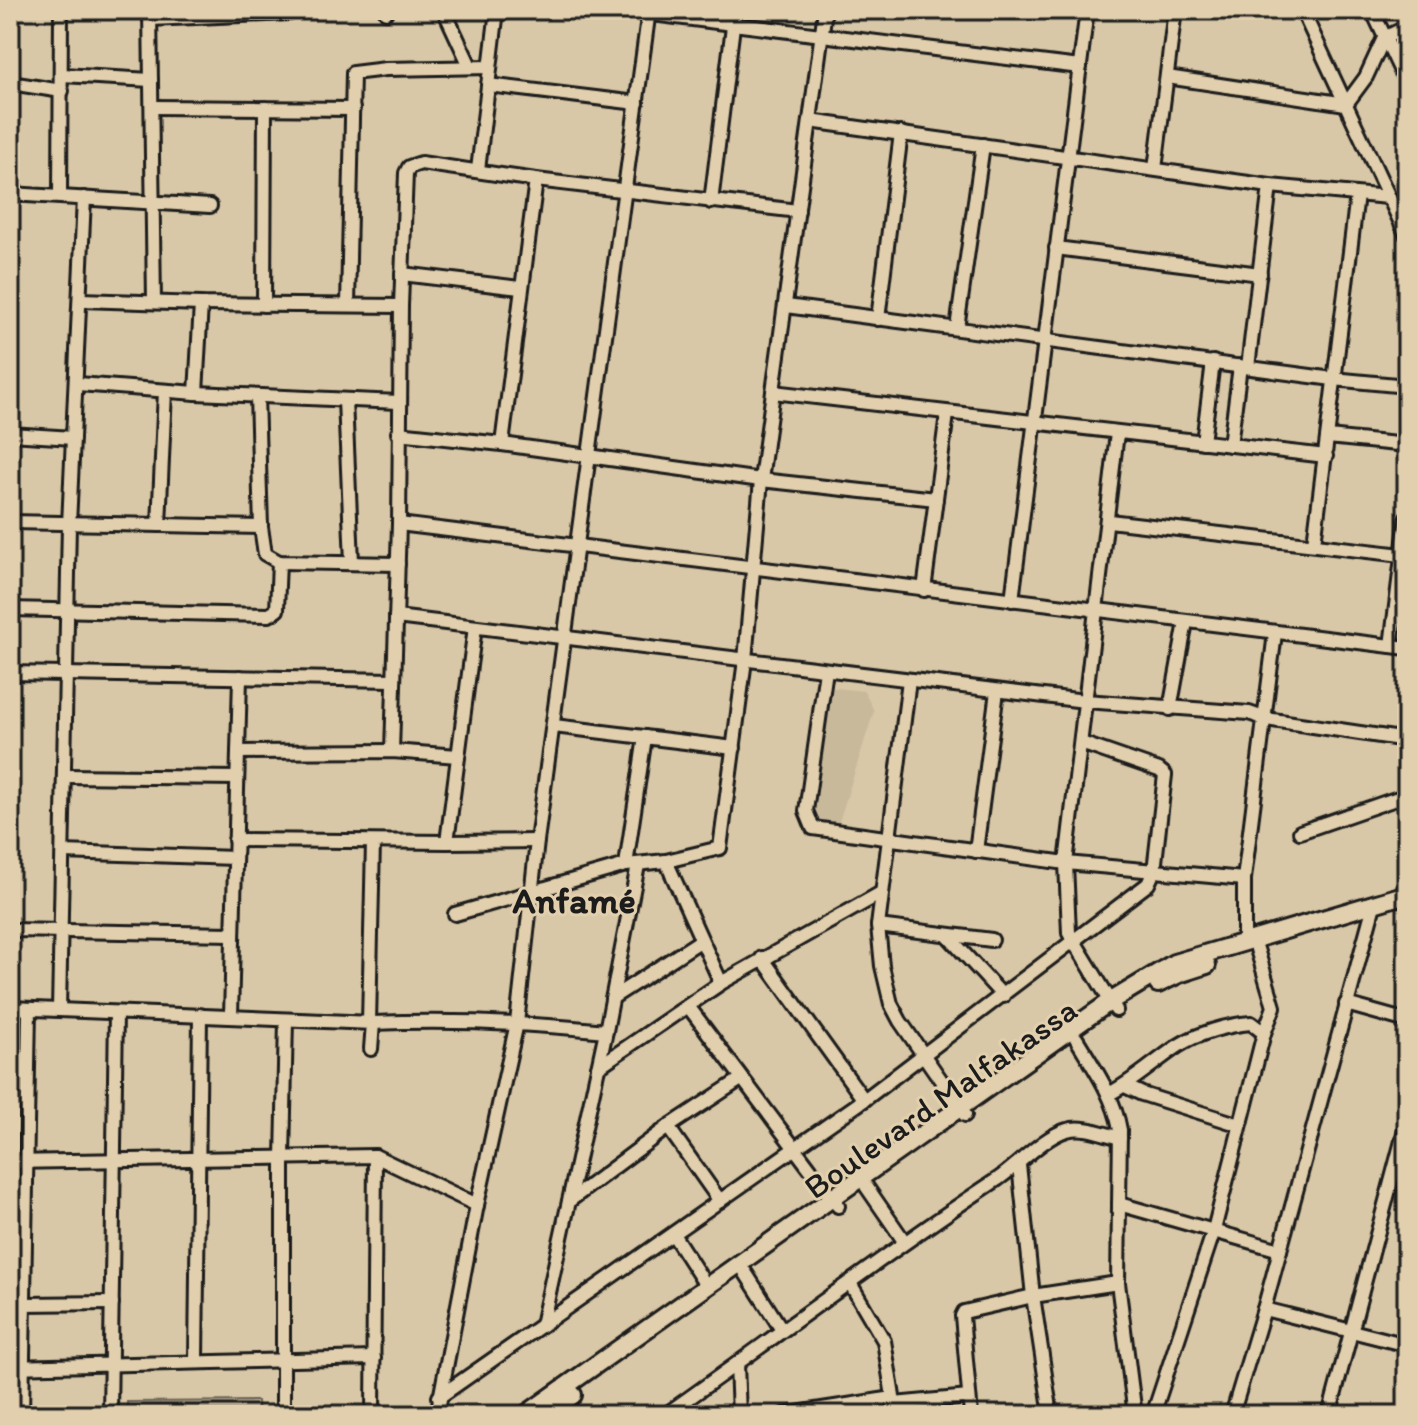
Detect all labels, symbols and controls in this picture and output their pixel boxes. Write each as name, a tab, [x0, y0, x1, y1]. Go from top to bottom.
district label: Anfamé	[512, 879, 636, 922]
street label: Boulevard Malfakassa	[796, 989, 1084, 1208]

